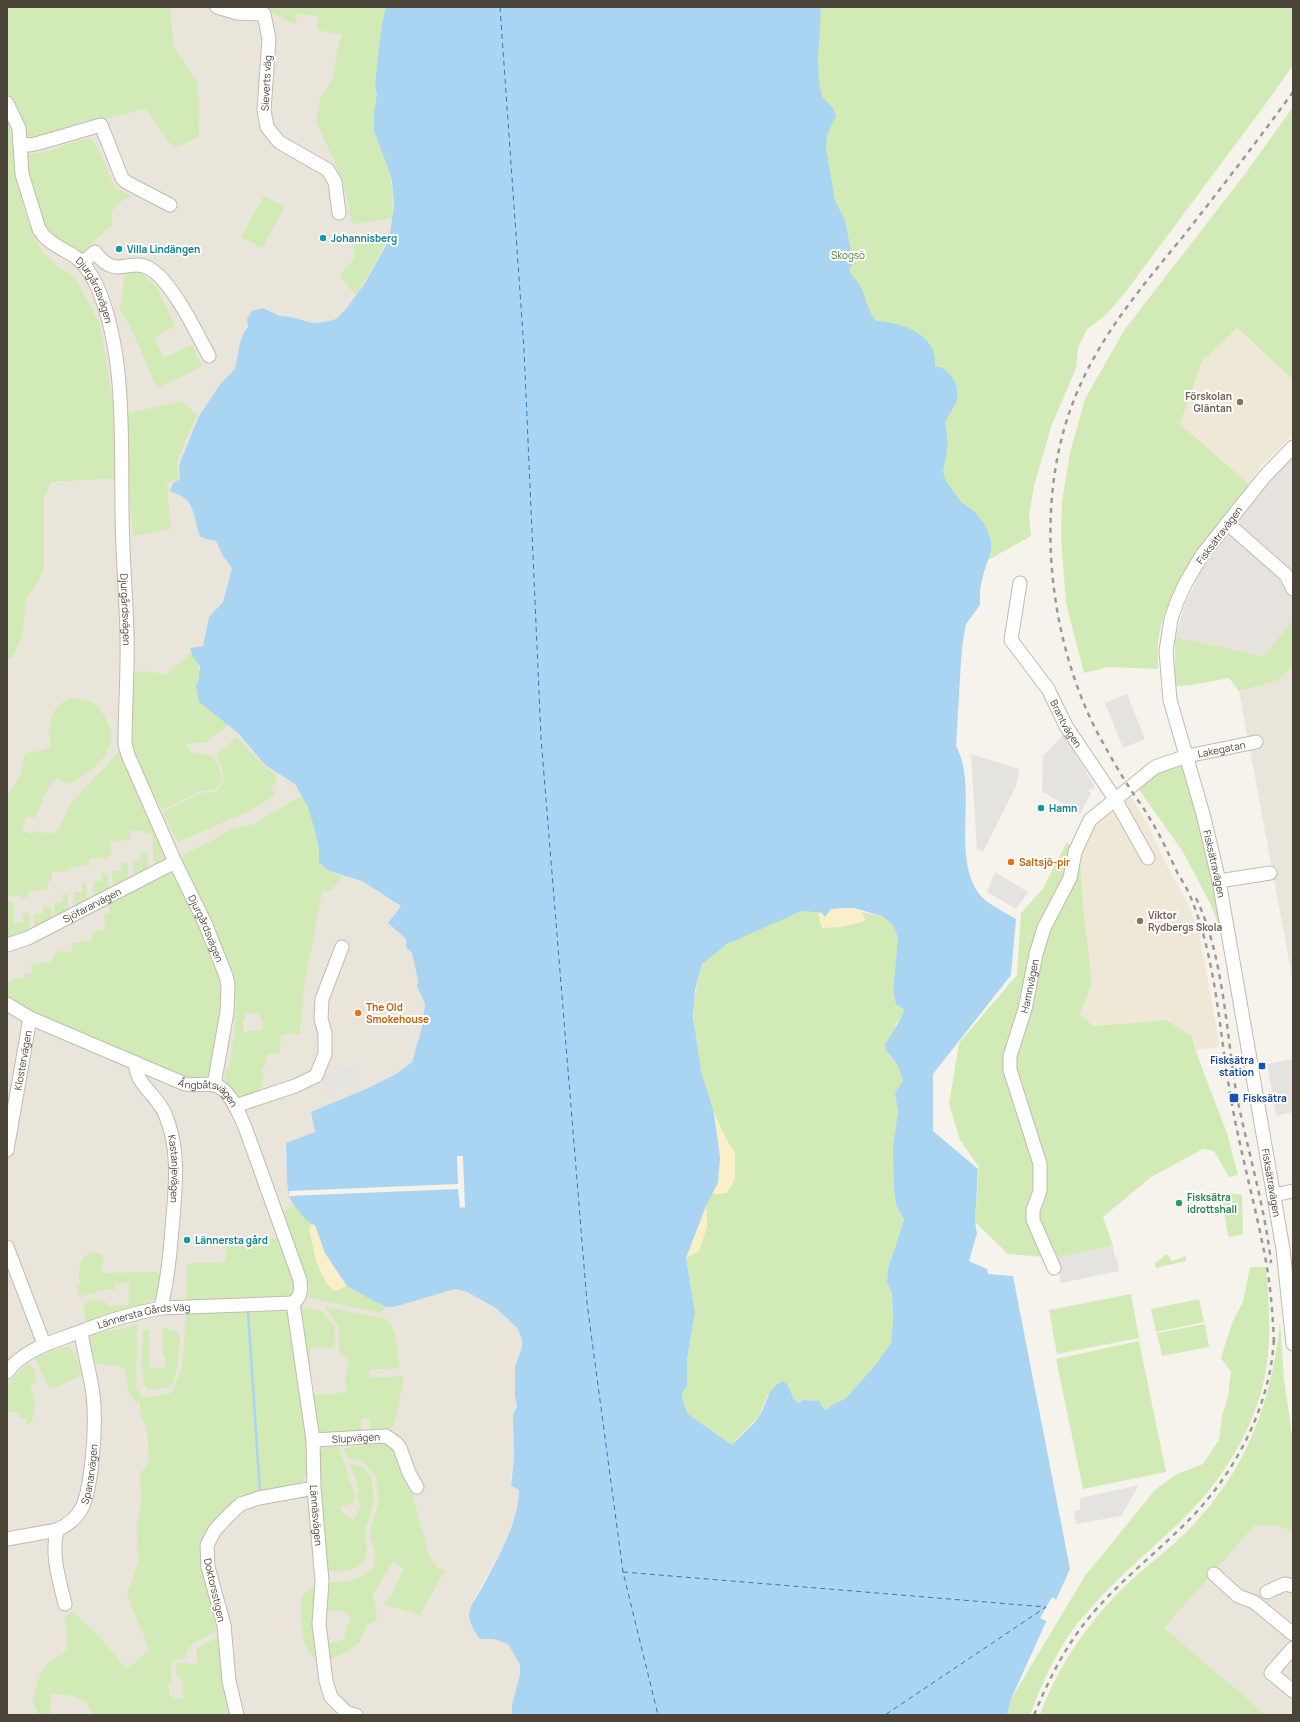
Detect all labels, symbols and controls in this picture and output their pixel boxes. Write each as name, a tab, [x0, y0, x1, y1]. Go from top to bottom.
street label: Sieverts väg	[258, 55, 274, 111]
place label: Johannisberg	[331, 231, 397, 245]
marker: Johannisberg	[318, 233, 328, 243]
place label: Villa Lindängen	[127, 242, 200, 256]
marker: Villa Lindängen	[114, 244, 124, 254]
park label: Skogsö	[831, 248, 865, 262]
street label: Djurgårdsvägen	[73, 253, 116, 325]
place label: Förskolan Gläntan	[1185, 389, 1232, 415]
marker: Förskolan Gläntan	[1235, 397, 1245, 407]
street label: Fisksätravägen	[1193, 503, 1245, 567]
street label: Djurgårdsvägen	[117, 573, 134, 646]
street label: Brantvägen	[1047, 697, 1085, 750]
street label: Lakegatan	[1196, 737, 1247, 761]
place label: Hamn	[1049, 801, 1077, 815]
marker: Hamn	[1036, 803, 1046, 813]
street label: Fisksätravägen	[1200, 828, 1229, 899]
place label: Saltsjö-pir	[1019, 855, 1070, 869]
marker: Saltsjö-pir	[1006, 857, 1016, 867]
street label: Sjöfararvägen	[60, 884, 124, 926]
street label: Djurgårdsvägen	[185, 892, 227, 964]
place label: Viktor Rydbergs Skola	[1148, 908, 1223, 934]
marker: Viktor Rydbergs Skola	[1135, 916, 1145, 926]
street label: Hamnvägen	[1017, 958, 1042, 1015]
place label: The Old Smokehouse	[366, 1000, 429, 1026]
marker: The Old Smokehouse	[353, 1008, 363, 1018]
street label: Klostervägen	[11, 1029, 35, 1091]
place label: Fisksätra station	[1210, 1053, 1254, 1079]
marker: Fisksätra station	[1257, 1061, 1267, 1071]
street label: Ångbåtsvägen	[176, 1075, 241, 1110]
place label: Fisksätra	[1243, 1091, 1287, 1105]
marker: Fisksätra	[1228, 1092, 1240, 1104]
street label: Kastanjevägen	[165, 1133, 183, 1203]
street label: Fisksätravägen	[1259, 1147, 1284, 1218]
place label: Fisksätra idrottshall	[1187, 1190, 1237, 1216]
marker: Fisksätra idrottshall	[1174, 1198, 1184, 1208]
place label: Lännersta gård	[195, 1233, 268, 1247]
marker: Lännersta gård	[182, 1235, 192, 1245]
street label: Lännersta Gårds Väg	[95, 1300, 191, 1332]
street label: Slupvägen	[332, 1429, 380, 1446]
street label: Spanarvägen	[77, 1443, 101, 1506]
street label: Lännäsvägen	[307, 1485, 326, 1547]
street label: Doktorsstigen	[201, 1557, 229, 1623]

